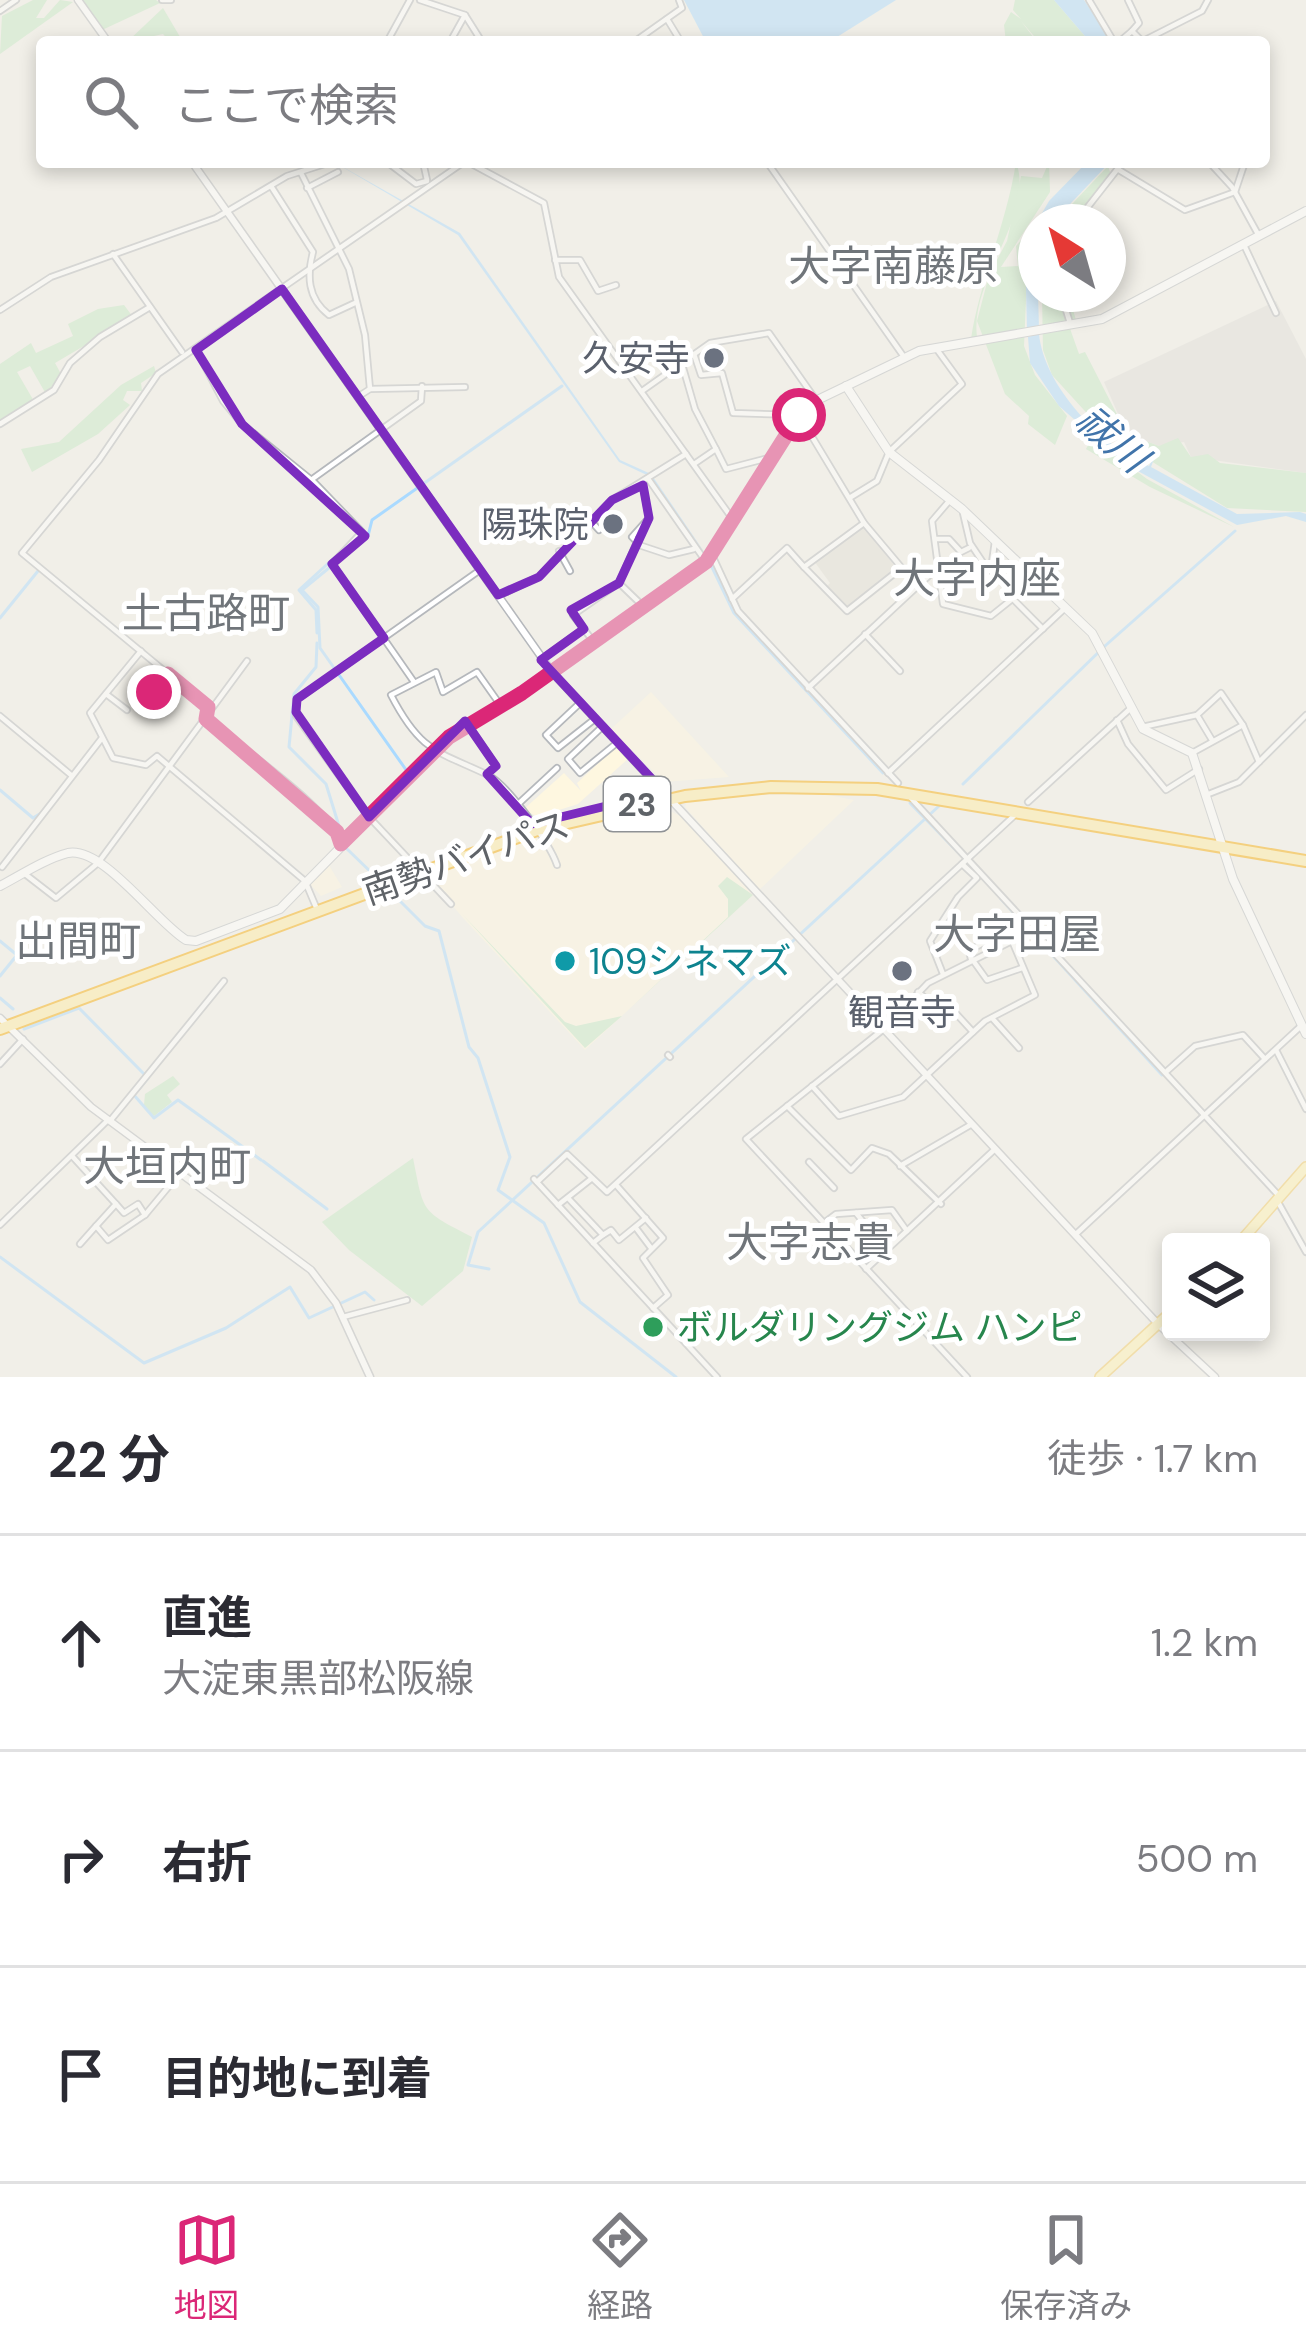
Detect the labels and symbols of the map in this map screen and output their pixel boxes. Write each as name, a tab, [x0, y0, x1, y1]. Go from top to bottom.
north arrow	[1018, 204, 1126, 312]
district label: 大字南藤原	[788, 239, 998, 294]
place label: 久安寺	[582, 335, 690, 382]
marker: 久安寺	[701, 345, 727, 371]
route start	[772, 388, 826, 442]
water label: 祓川	[1066, 394, 1161, 486]
place label: 陽珠院	[481, 501, 589, 548]
marker: 陽珠院	[600, 511, 626, 537]
district label: 大字内座	[893, 551, 1061, 606]
district label: 土古路町	[122, 586, 290, 641]
route end	[127, 665, 181, 719]
road number: 23	[604, 777, 670, 831]
street label: 南勢バイパス	[357, 801, 575, 915]
district label: 大字田屋	[933, 907, 1101, 962]
district label: 出間町	[15, 914, 141, 969]
place label: 109シネマズ	[589, 938, 791, 985]
marker: 109シネマズ	[552, 948, 578, 974]
marker: 観音寺	[889, 958, 915, 984]
place label: 観音寺	[848, 989, 956, 1036]
district label: 大垣内町	[83, 1139, 251, 1194]
district label: 大字志貴	[726, 1215, 894, 1270]
place label: ボルダリングジム ハンピ	[677, 1304, 1083, 1351]
marker: ボルダリングジム ハンピ	[640, 1314, 666, 1340]

